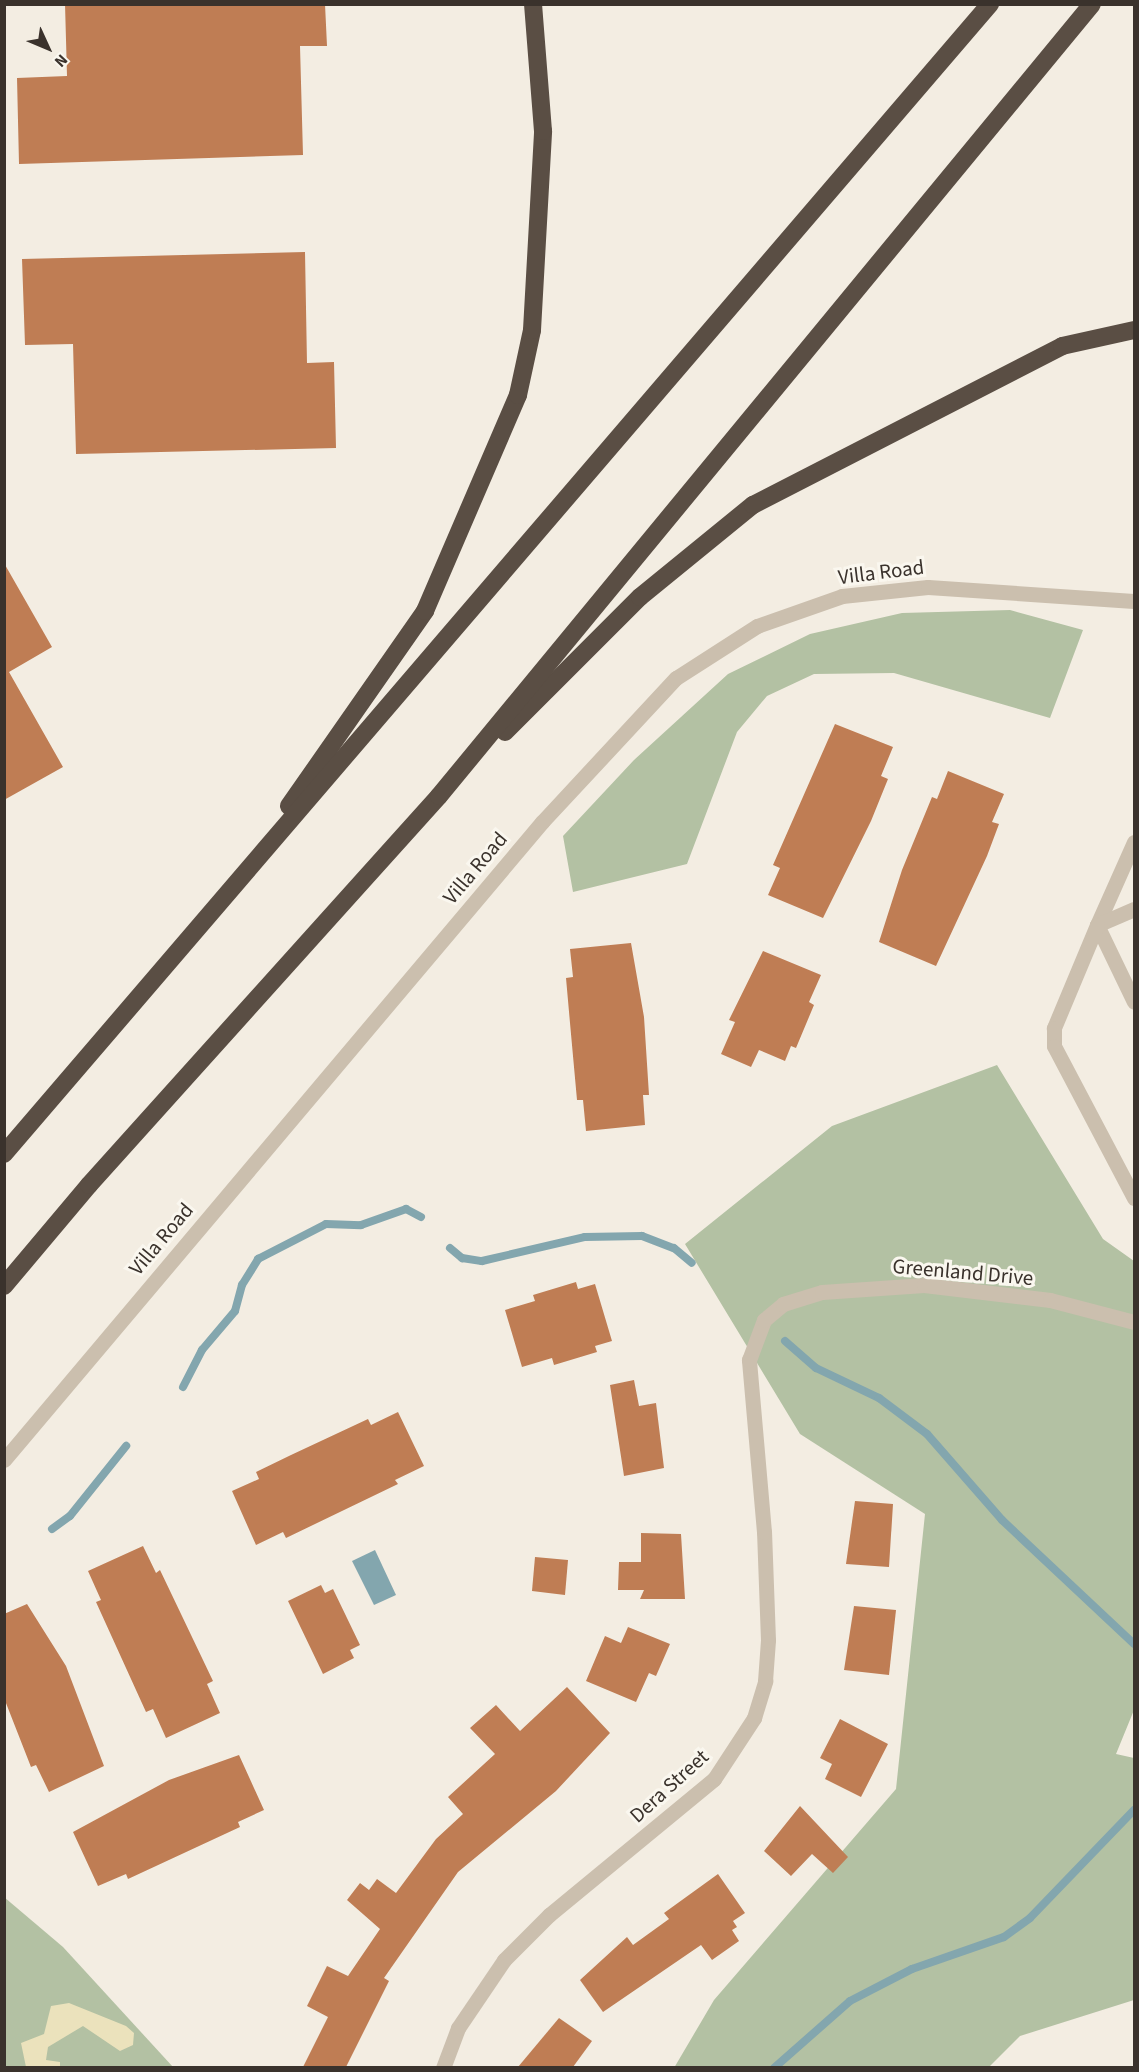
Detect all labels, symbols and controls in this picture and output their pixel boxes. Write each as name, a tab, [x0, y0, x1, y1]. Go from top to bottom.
north arrow	[18, 18, 78, 78]
text: N	[49, 49, 73, 72]
street label: Villa Road	[837, 554, 925, 590]
street label: Villa Road	[438, 827, 512, 909]
street label: Villa Road	[124, 1198, 198, 1280]
street label: Greenland Drive	[892, 1253, 1034, 1291]
street label: Dera Street	[624, 1744, 714, 1828]

